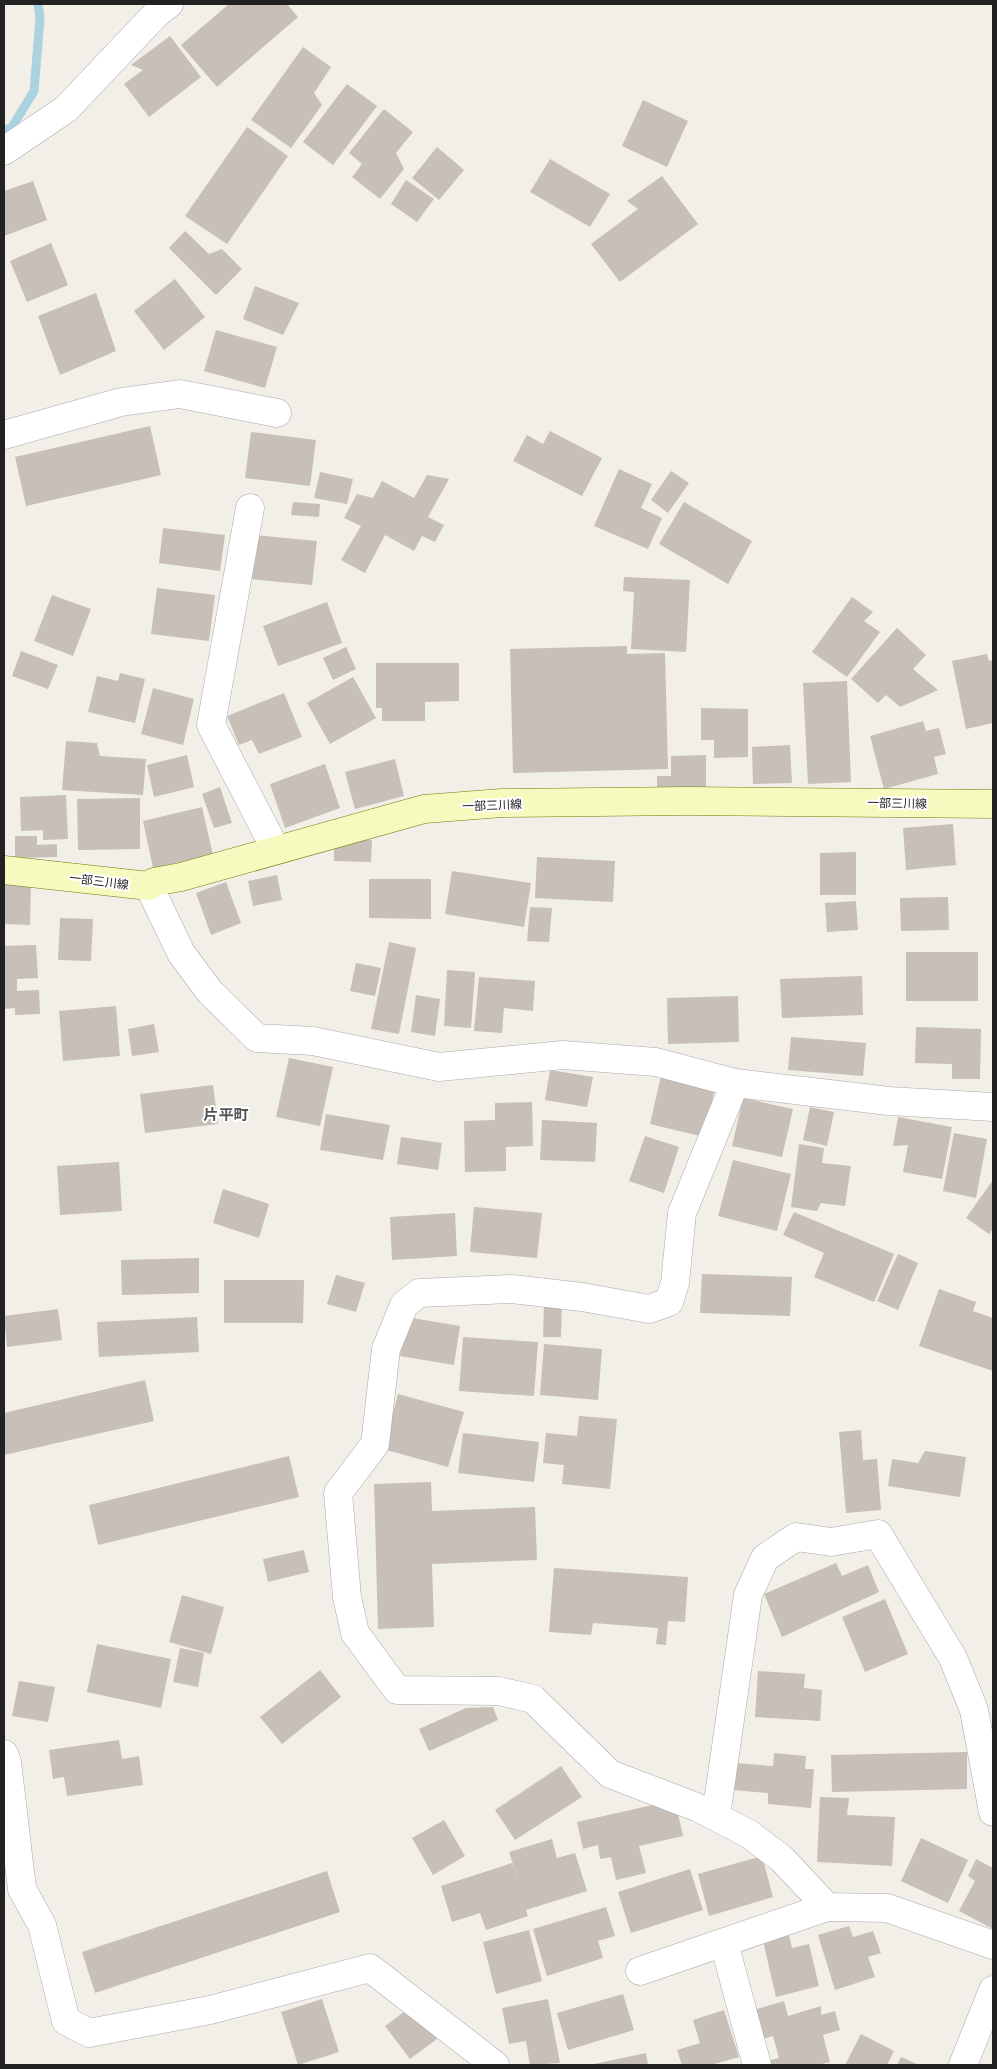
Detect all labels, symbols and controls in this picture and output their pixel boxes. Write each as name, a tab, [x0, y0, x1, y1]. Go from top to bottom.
street label: 一部三川線	[867, 795, 927, 811]
street label: 一部三川線	[462, 796, 522, 814]
street label: 一部三川線	[68, 870, 130, 892]
district label: 片平町	[203, 1105, 249, 1124]

